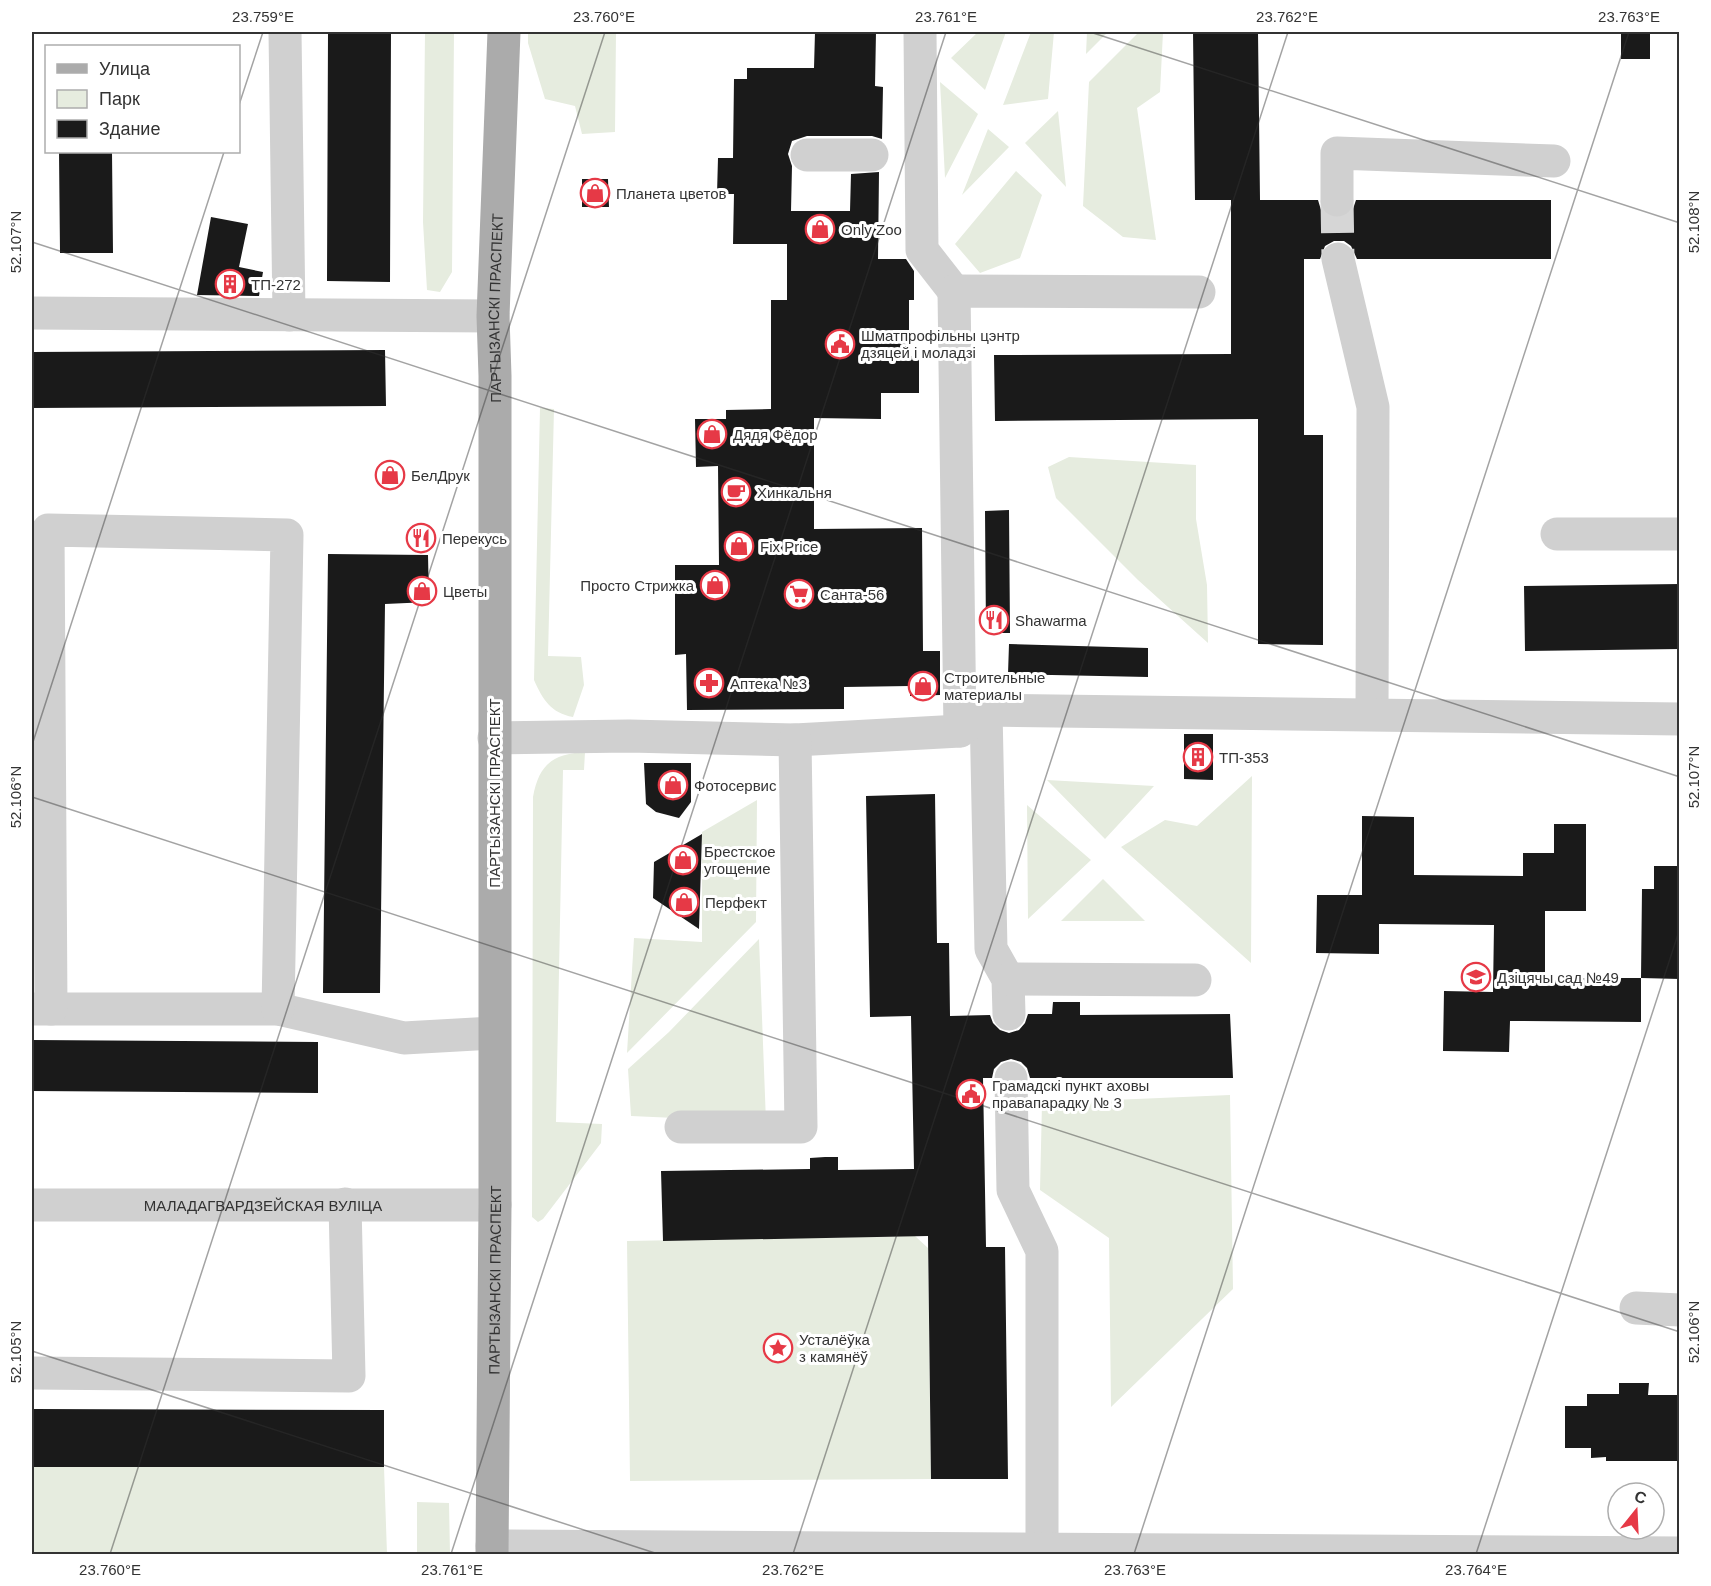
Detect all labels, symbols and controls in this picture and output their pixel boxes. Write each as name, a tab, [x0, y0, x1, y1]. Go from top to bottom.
text: 23.759°E	[232, 8, 294, 25]
text: 23.760°E	[573, 8, 635, 25]
text: 23.761°E	[915, 8, 977, 25]
text: 23.762°E	[1256, 8, 1318, 25]
text: 23.763°E	[1598, 8, 1660, 25]
legend	[45, 45, 240, 153]
text: Улица	[99, 59, 151, 79]
text: Парк	[99, 89, 140, 109]
text: Здание	[99, 119, 160, 139]
shop icon: Планета цветов	[579, 177, 611, 209]
place label: Планета цветов	[616, 185, 726, 202]
text: 52.108°N	[1685, 191, 1702, 253]
text: 52.107°N	[7, 211, 24, 273]
street label: ПАРТЫЗАНСКІ ПРАСПЕКТ	[484, 213, 505, 403]
shop icon: Only Zoo	[804, 213, 836, 245]
place label: Only Zoo	[841, 221, 902, 238]
building icon: ТП-272	[214, 268, 246, 300]
place label: ТП-272	[251, 276, 301, 293]
place label: Шматпрофільны цэнтр дзяцей і моладзі	[861, 327, 1020, 361]
public building icon: Шматпрофільны цэнтр дзяцей і моладзі	[824, 328, 856, 360]
shop icon: Дядя Фёдор	[696, 418, 728, 450]
place label: Дядя Фёдор	[733, 426, 818, 443]
shop icon: БелДрук	[374, 459, 406, 491]
place label: БелДрук	[411, 467, 470, 484]
cafe icon: Хинкальня	[720, 476, 752, 508]
place label: Хинкальня	[757, 484, 832, 501]
restaurant icon: Перекусь	[405, 522, 437, 554]
place label: Перекусь	[442, 530, 507, 547]
shop icon: Fix Price	[723, 530, 755, 562]
place label: Fix Price	[760, 538, 818, 555]
shop icon: Просто Стрижка	[699, 569, 731, 601]
shop icon: Цветы	[406, 575, 438, 607]
place label: Просто Стрижка	[580, 577, 695, 594]
supermarket icon: Санта-56	[783, 578, 815, 610]
place label: Цветы	[443, 583, 487, 600]
place label: Санта-56	[820, 586, 884, 603]
restaurant icon: Shawarma	[978, 604, 1010, 636]
place label: Shawarma	[1015, 612, 1087, 629]
pharmacy icon: Аптека №3	[693, 667, 725, 699]
place label: Строительные материалы	[944, 669, 1045, 703]
shop icon: Строительные материалы	[907, 670, 939, 702]
place label: Аптека №3	[730, 675, 807, 692]
street label: ПАРТЫЗАНСКІ ПРАСПЕКТ	[486, 698, 503, 888]
building icon: ТП-353	[1182, 741, 1214, 773]
text: 52.107°N	[1685, 746, 1702, 808]
place label: ТП-353	[1219, 749, 1269, 766]
text: 52.106°N	[7, 766, 24, 828]
shop icon: Фотосервис	[657, 769, 689, 801]
place label: Фотосервис	[694, 777, 777, 794]
place label: Брестское угощение	[704, 843, 776, 877]
shop icon: Брестское угощение	[667, 844, 699, 876]
shop icon: Перфект	[668, 886, 700, 918]
place label: Перфект	[705, 894, 767, 911]
school or university icon: Дзіцячы сад №49	[1460, 961, 1492, 993]
place label: Дзіцячы сад №49	[1497, 969, 1619, 986]
place label: Грамадскі пункт аховы правапарадку № 3	[992, 1077, 1149, 1111]
public building icon: Грамадскі пункт аховы правапарадку № 3	[955, 1078, 987, 1110]
street label: ПАРТЫЗАНСКІ ПРАСПЕКТ	[485, 1185, 504, 1375]
street label: МАЛАДАГВАРДЗЕЙСКАЯ ВУЛІЦА	[144, 1197, 382, 1214]
text: 52.106°N	[1685, 1301, 1702, 1363]
text: 52.105°N	[7, 1321, 24, 1383]
place label: Усталёўка з камянёў	[799, 1331, 871, 1365]
place icon: Усталёўка з камянёў	[762, 1332, 794, 1364]
north arrow	[1606, 1481, 1666, 1541]
text: С	[1632, 1487, 1649, 1507]
text: 23.760°E	[79, 1561, 141, 1578]
text: 23.761°E	[421, 1561, 483, 1578]
text: 23.762°E	[762, 1561, 824, 1578]
text: 23.763°E	[1104, 1561, 1166, 1578]
text: 23.764°E	[1445, 1561, 1507, 1578]

